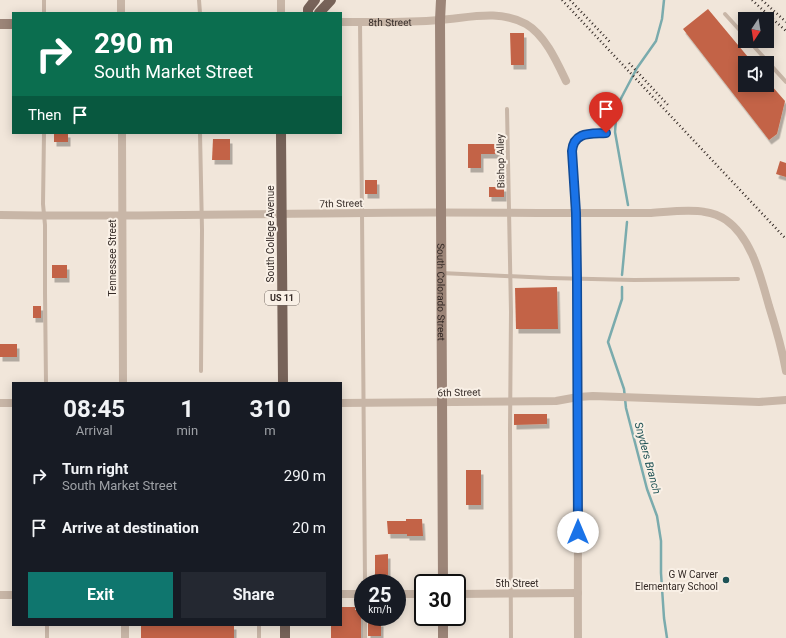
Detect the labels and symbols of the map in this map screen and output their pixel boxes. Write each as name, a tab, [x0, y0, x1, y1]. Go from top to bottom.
north arrow	[738, 12, 774, 48]
street label: 8th Street	[368, 17, 412, 28]
pin	[589, 92, 623, 133]
street label: Bishop Alley	[495, 133, 506, 188]
street label: South College Avenue	[265, 186, 276, 282]
street label: 7th Street	[319, 198, 363, 209]
street label: Tennessee Street	[107, 220, 118, 296]
street label: South Colorado Street	[435, 243, 447, 341]
road number: US 11	[265, 291, 299, 305]
street label: 6th Street	[437, 387, 481, 398]
water label: Snyders Branch	[632, 421, 663, 496]
position arrow	[557, 511, 599, 553]
place label: G W Carver Elementary School	[635, 569, 719, 592]
speed limit sign: 30	[414, 574, 466, 626]
marker: G W Carver Elementary School	[721, 575, 731, 585]
street label: 5th Street	[495, 578, 539, 589]

